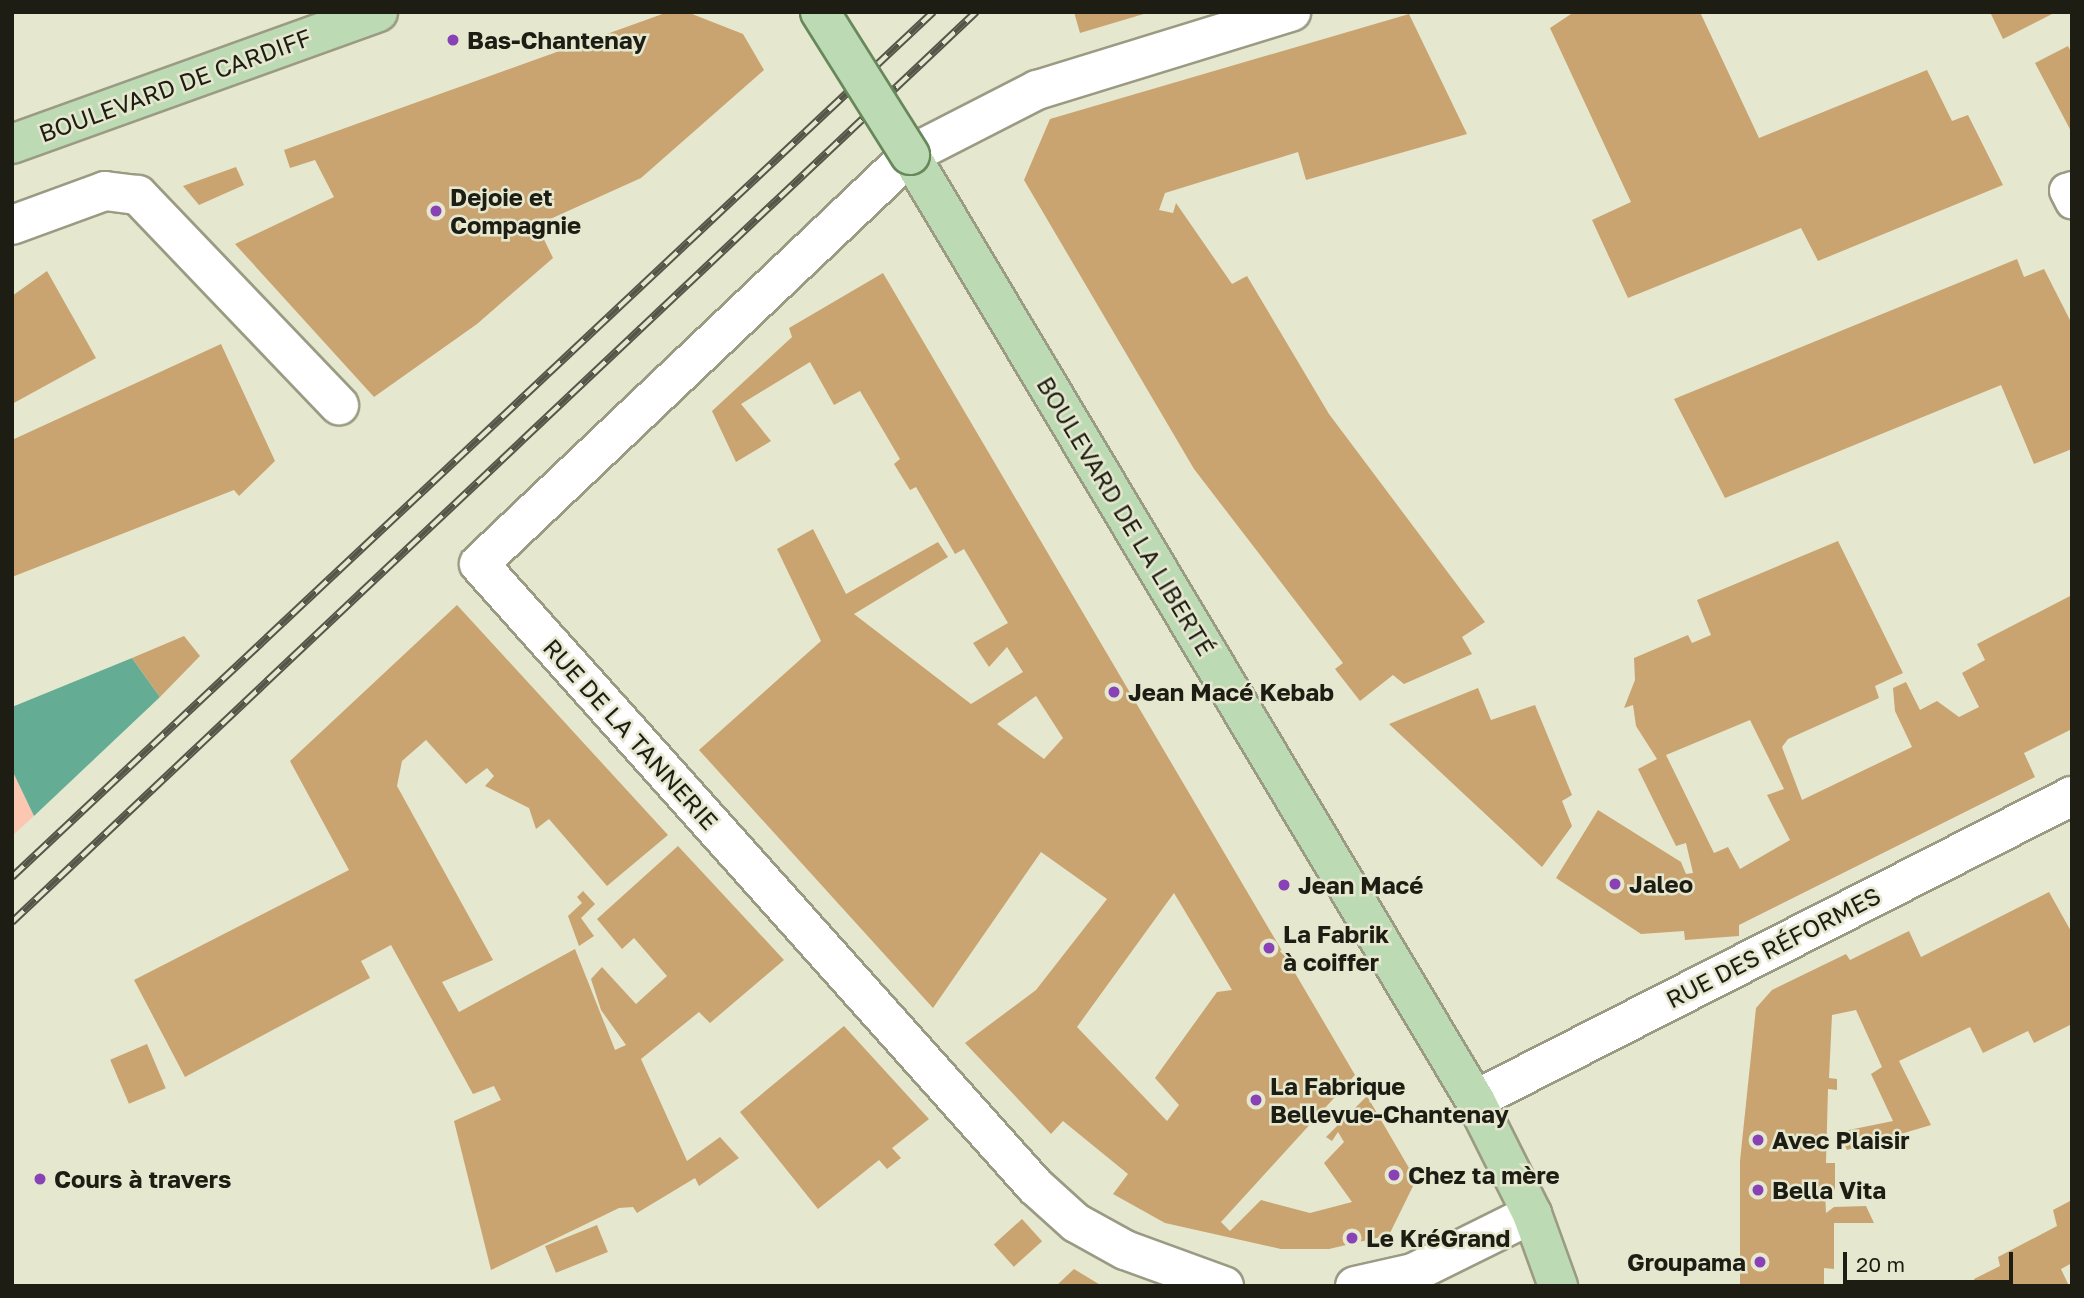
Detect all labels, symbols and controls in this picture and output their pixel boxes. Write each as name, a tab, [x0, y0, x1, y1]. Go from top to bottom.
street label: BOULEVARD DE CARDIFF	[35, 22, 315, 148]
place label: Bas-Chantenay	[467, 26, 647, 54]
marker: Bas-Chantenay	[445, 32, 461, 48]
place label: Dejoie et Compagnie	[450, 183, 581, 239]
marker: Dejoie et Compagnie	[428, 203, 444, 219]
street label: BOULEVARD DE LA LIBERTÉ	[1031, 371, 1221, 661]
street label: RUE DE LA TANNERIE	[538, 633, 724, 835]
place label: Jean Macé Kebab	[1128, 678, 1334, 706]
marker: Jean Macé Kebab	[1106, 684, 1122, 700]
place label: Jaleo	[1629, 870, 1693, 898]
place label: Jean Macé	[1298, 871, 1424, 899]
marker: Jaleo	[1607, 876, 1623, 892]
marker: Jean Macé	[1276, 877, 1292, 893]
street label: RUE DES RÉFORMES	[1661, 880, 1885, 1014]
place label: La Fabrik à coiffer	[1283, 920, 1389, 976]
marker: La Fabrik à coiffer	[1261, 940, 1277, 956]
place label: La Fabrique Bellevue-Chantenay	[1270, 1072, 1509, 1128]
marker: La Fabrique Bellevue-Chantenay	[1248, 1092, 1264, 1108]
place label: Avec Plaisir	[1772, 1126, 1910, 1154]
marker: Avec Plaisir	[1750, 1132, 1766, 1148]
place label: Chez ta mère	[1408, 1161, 1560, 1189]
place label: Cours à travers	[54, 1165, 231, 1193]
marker: Chez ta mère	[1386, 1167, 1402, 1183]
marker: Cours à travers	[32, 1171, 48, 1187]
place label: Bella Vita	[1772, 1176, 1886, 1204]
marker: Bella Vita	[1750, 1182, 1766, 1198]
place label: Le KréGrand	[1366, 1224, 1510, 1252]
marker: Le KréGrand	[1344, 1230, 1360, 1246]
scale bar	[1846, 1238, 2016, 1282]
place label: Groupama	[1627, 1248, 1746, 1276]
text: 20 m	[1856, 1251, 1905, 1277]
marker: Groupama	[1752, 1254, 1768, 1270]

